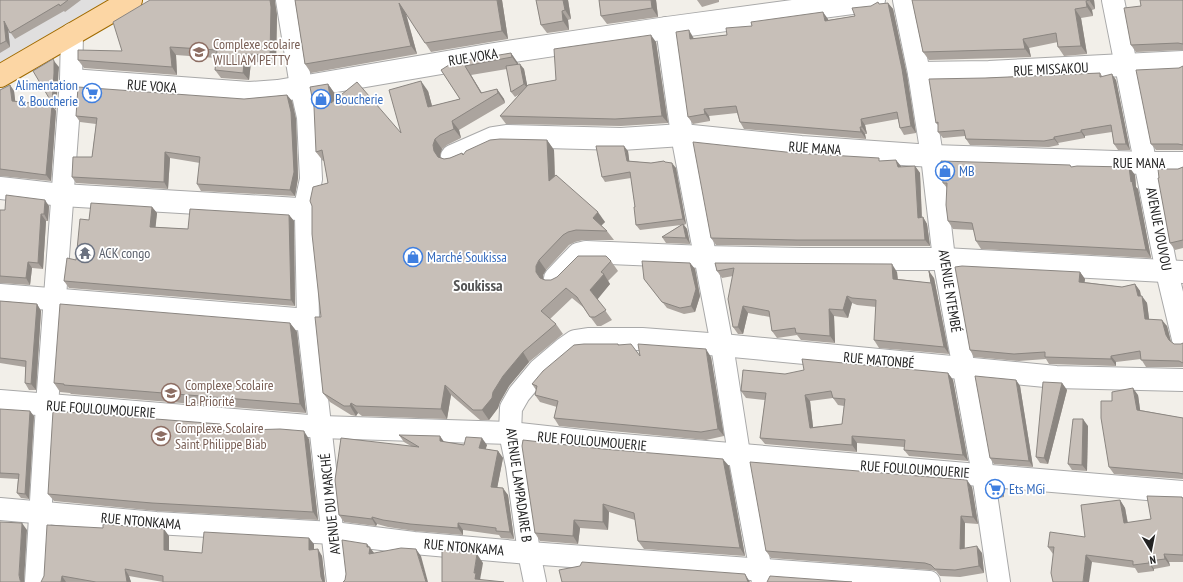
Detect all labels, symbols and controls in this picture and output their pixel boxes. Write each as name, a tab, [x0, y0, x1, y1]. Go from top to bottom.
place label: Complexe scolaire WILLIAM PETTY	[213, 35, 301, 69]
school or university icon: Complexe scolaire WILLIAM PETTY	[188, 41, 210, 63]
street label: RUE VOKA	[447, 44, 499, 70]
street label: RUE MISSAKOU	[1013, 58, 1089, 80]
street label: RUE VOKA	[127, 75, 178, 97]
place label: Alimentation & Boucherie	[16, 76, 78, 110]
supermarket icon: Alimentation & Boucherie	[81, 82, 103, 104]
shop icon: Boucherie	[310, 88, 332, 110]
place label: Boucherie	[335, 90, 384, 108]
street label: RUE MANA	[788, 137, 842, 159]
street label: RUE MANA	[1113, 154, 1166, 172]
shop icon: MB	[934, 160, 956, 182]
place label: MB	[959, 162, 975, 180]
street label: AVENUE VOUVOU	[1142, 186, 1176, 272]
temple icon: ACK congo	[74, 242, 96, 264]
place label: ACK congo	[99, 244, 150, 262]
shop icon: Marché Soukissa	[402, 246, 424, 268]
place label: Marché Soukissa	[427, 248, 507, 266]
street label: AVENUE NTEMBÉ	[935, 248, 965, 334]
district label: Soukissa	[453, 275, 503, 295]
street label: RUE MATONBÉ	[843, 348, 915, 372]
place label: Complexe Scolaire La Priorité	[185, 376, 274, 410]
school or university icon: Complexe Scolaire La Priorité	[160, 382, 182, 404]
street label: RUE FOULOUMOUERIE	[46, 396, 156, 422]
place label: Complexe Scolaire Saint Philippe Biab	[175, 419, 267, 453]
school or university icon: Complexe Scolaire Saint Philippe Biab	[150, 425, 172, 447]
street label: AVENUE LAMPADAIRE B	[502, 427, 536, 543]
street label: RUE FOULOUMOUERIE	[537, 427, 647, 455]
street label: AVENUE DU MARCHÉ	[316, 452, 344, 556]
street label: RUE FOULOUMOUERIE	[860, 456, 970, 482]
supermarket icon: Ets MGi	[984, 478, 1006, 500]
place label: Ets MGi	[1009, 480, 1045, 498]
street label: RUE NTONKAMA	[100, 509, 182, 533]
north arrow	[1131, 530, 1171, 570]
street label: RUE NTONKAMA	[423, 535, 505, 559]
text: N	[1149, 552, 1157, 567]

